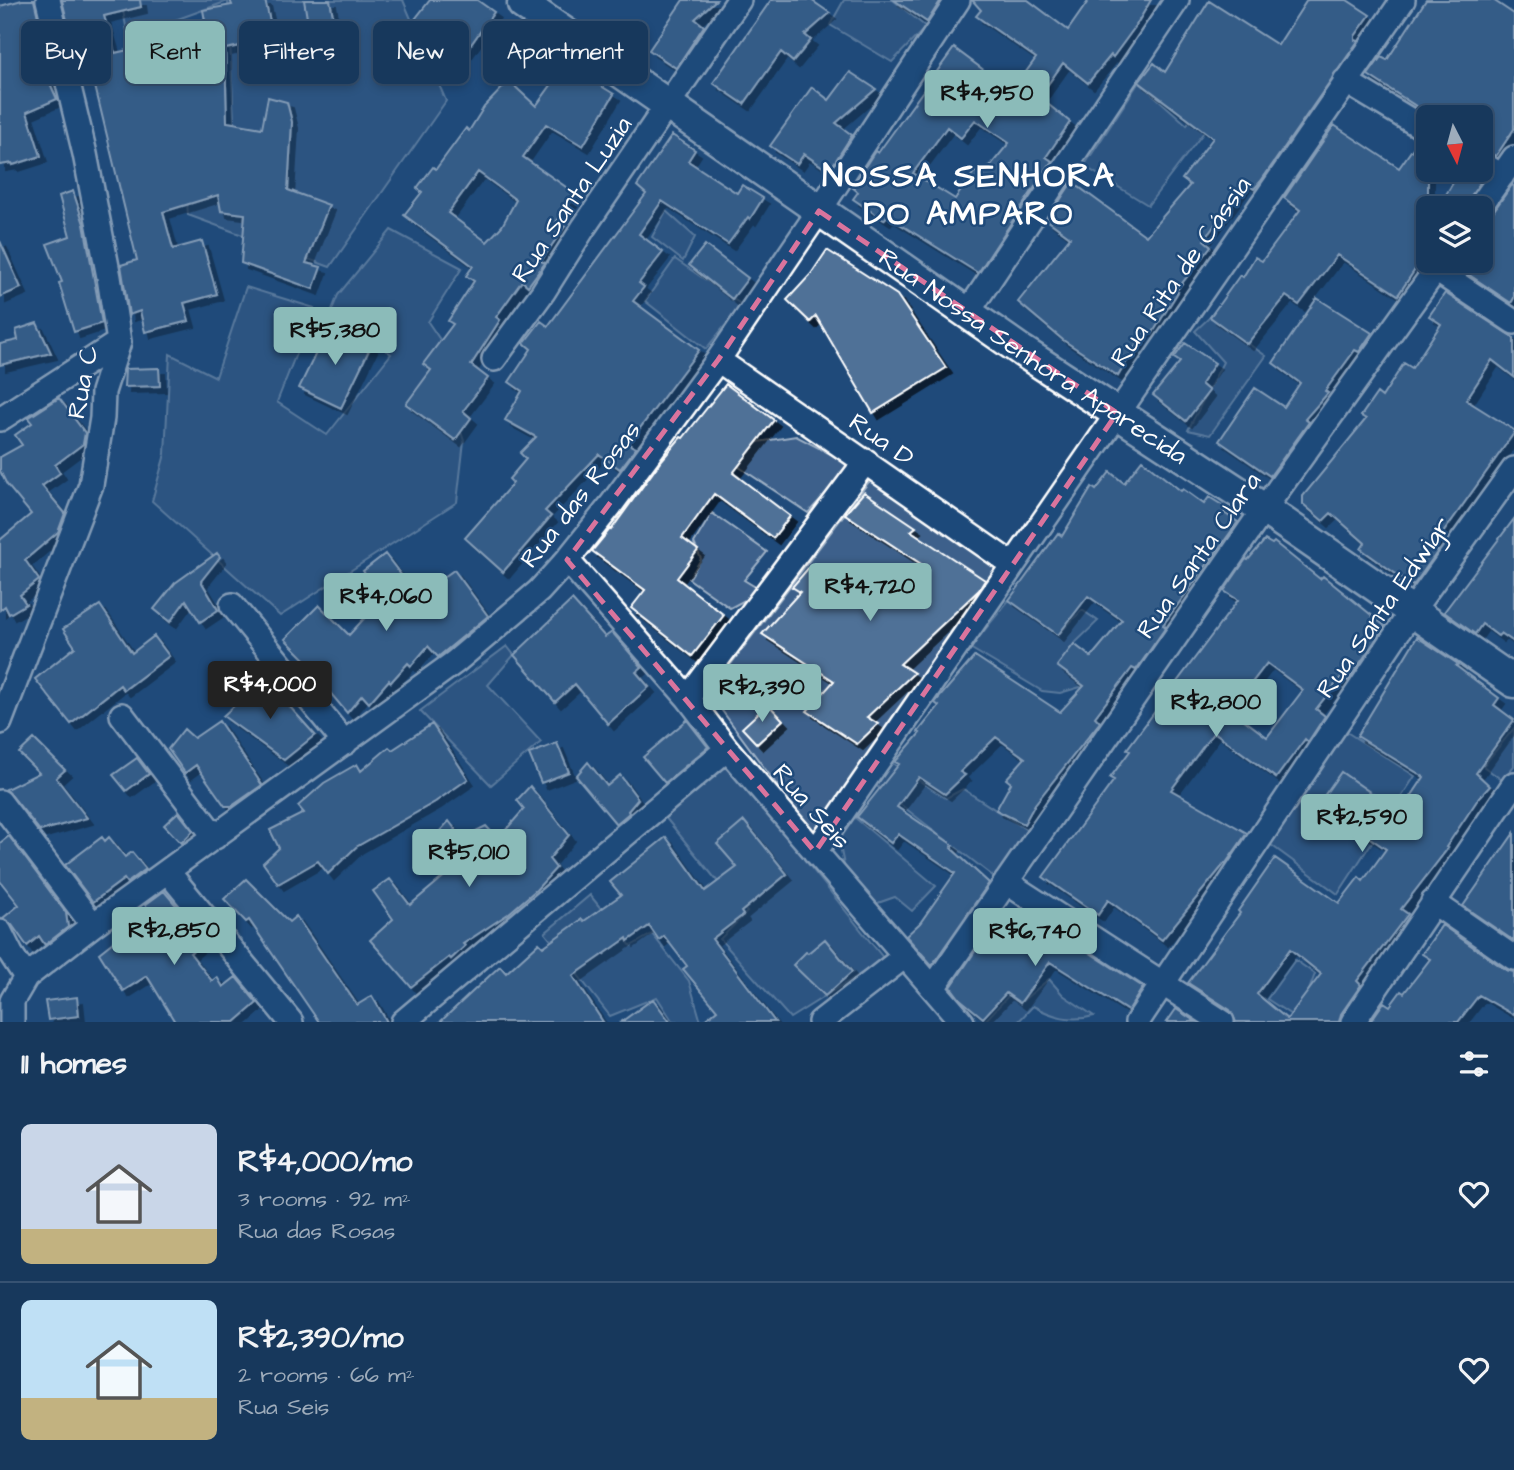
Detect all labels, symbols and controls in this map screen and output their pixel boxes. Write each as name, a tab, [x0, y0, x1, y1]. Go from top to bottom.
chip: Buy	[21, 21, 111, 84]
chip: Rent	[125, 21, 225, 84]
chip: Filters	[239, 21, 359, 84]
chip: New	[373, 21, 469, 84]
chip: Apartment	[483, 21, 648, 84]
pin: R$4,950	[922, 71, 1052, 130]
text: R$4,950	[941, 77, 1033, 109]
north arrow	[1416, 105, 1493, 182]
map controls	[1416, 105, 1493, 273]
street label: Rua Santa Luzia	[503, 109, 641, 290]
district label: NOSSA SENHORA DO AMPARO	[822, 153, 1116, 237]
street label: Rua Rita de Cássia	[1102, 169, 1260, 374]
button: layers	[1416, 196, 1493, 273]
street label: Rua Nossa Senhora Aparecida	[871, 240, 1194, 473]
pin: R$5,380	[270, 308, 400, 367]
text: R$5,380	[290, 314, 380, 346]
street label: Rua C	[58, 343, 108, 422]
street label: Rua D	[842, 404, 921, 475]
street label: Rua das Rosas	[512, 413, 650, 576]
street label: Rua Santa Clara	[1128, 465, 1270, 646]
street label: Rua Santa Edwigr	[1308, 510, 1462, 707]
pin: R$4,720	[805, 564, 935, 623]
text: R$4,720	[825, 570, 915, 602]
pin: R$4,060	[321, 574, 451, 633]
text: R$4,060	[340, 580, 432, 612]
pin: R$4,000	[205, 662, 335, 721]
pin: R$2,390	[697, 664, 827, 724]
text: R$4,000	[224, 668, 316, 700]
text: R$2,390	[719, 671, 805, 703]
pin: R$2,800	[1151, 680, 1281, 739]
text: R$2,800	[1171, 686, 1261, 718]
street label: Rua Seis	[764, 756, 859, 857]
pin: R$2,590	[1297, 794, 1427, 854]
text: R$2,590	[1317, 801, 1407, 833]
pin: R$5,010	[404, 830, 534, 889]
text: R$5,010	[428, 836, 510, 868]
pin: R$2,850	[109, 908, 239, 967]
pin: R$6,740	[970, 908, 1100, 968]
text: R$2,850	[128, 914, 220, 946]
text: R$6,740	[989, 915, 1081, 947]
text: 11 homes	[21, 1043, 127, 1085]
icon: filters	[1455, 1045, 1493, 1083]
text: R$4,000/mo	[238, 1141, 413, 1183]
icon: home	[77, 1152, 161, 1236]
icon: heart	[1455, 1175, 1493, 1213]
text: 3 rooms · 92 m²	[238, 1183, 411, 1215]
text: Rua das Rosas	[238, 1215, 395, 1247]
text: R$2,390/mo	[238, 1317, 404, 1359]
icon: home	[77, 1328, 161, 1412]
icon: heart	[1455, 1351, 1493, 1389]
text: 2 rooms · 66 m²	[238, 1359, 415, 1391]
text: Rua Seis	[238, 1391, 329, 1423]

